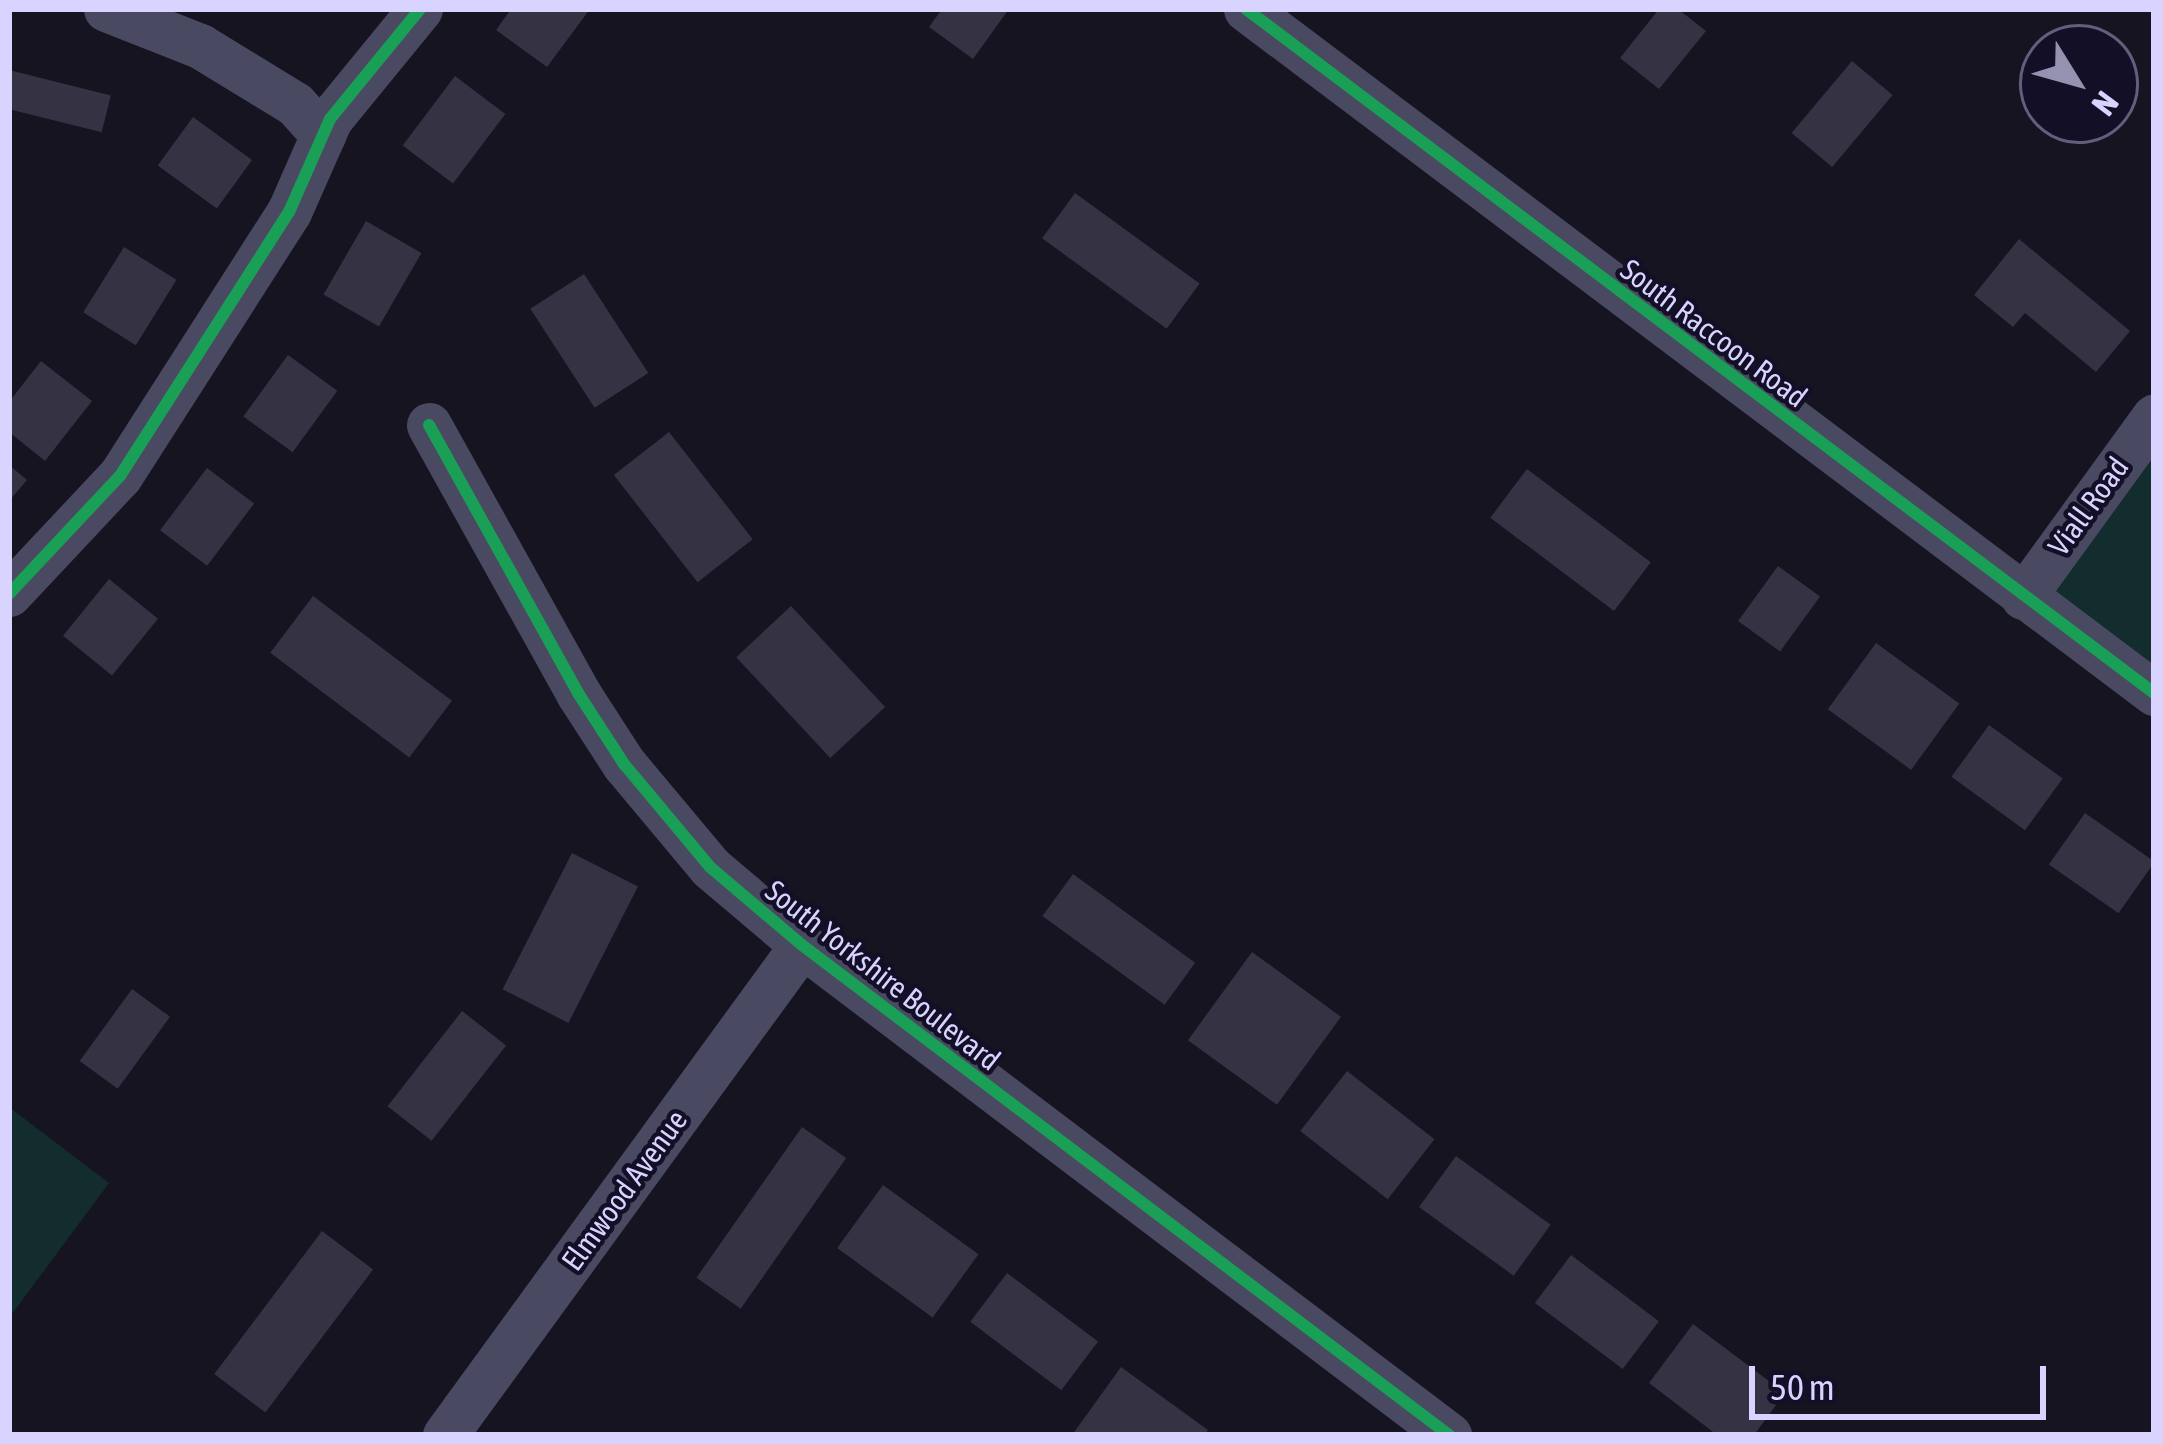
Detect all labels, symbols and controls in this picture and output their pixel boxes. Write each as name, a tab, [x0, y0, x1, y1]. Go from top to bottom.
north arrow	[2019, 24, 2139, 144]
text: N	[2084, 85, 2126, 123]
street label: South Raccoon Road	[1614, 251, 1814, 415]
street label: Viall Road	[2040, 450, 2136, 562]
street label: South Yorkshire Boulevard	[759, 872, 1007, 1078]
street label: Elmwood Avenue	[554, 1103, 694, 1277]
scale bar	[1755, 1342, 2052, 1416]
text: 50 m	[1770, 1366, 1835, 1408]

